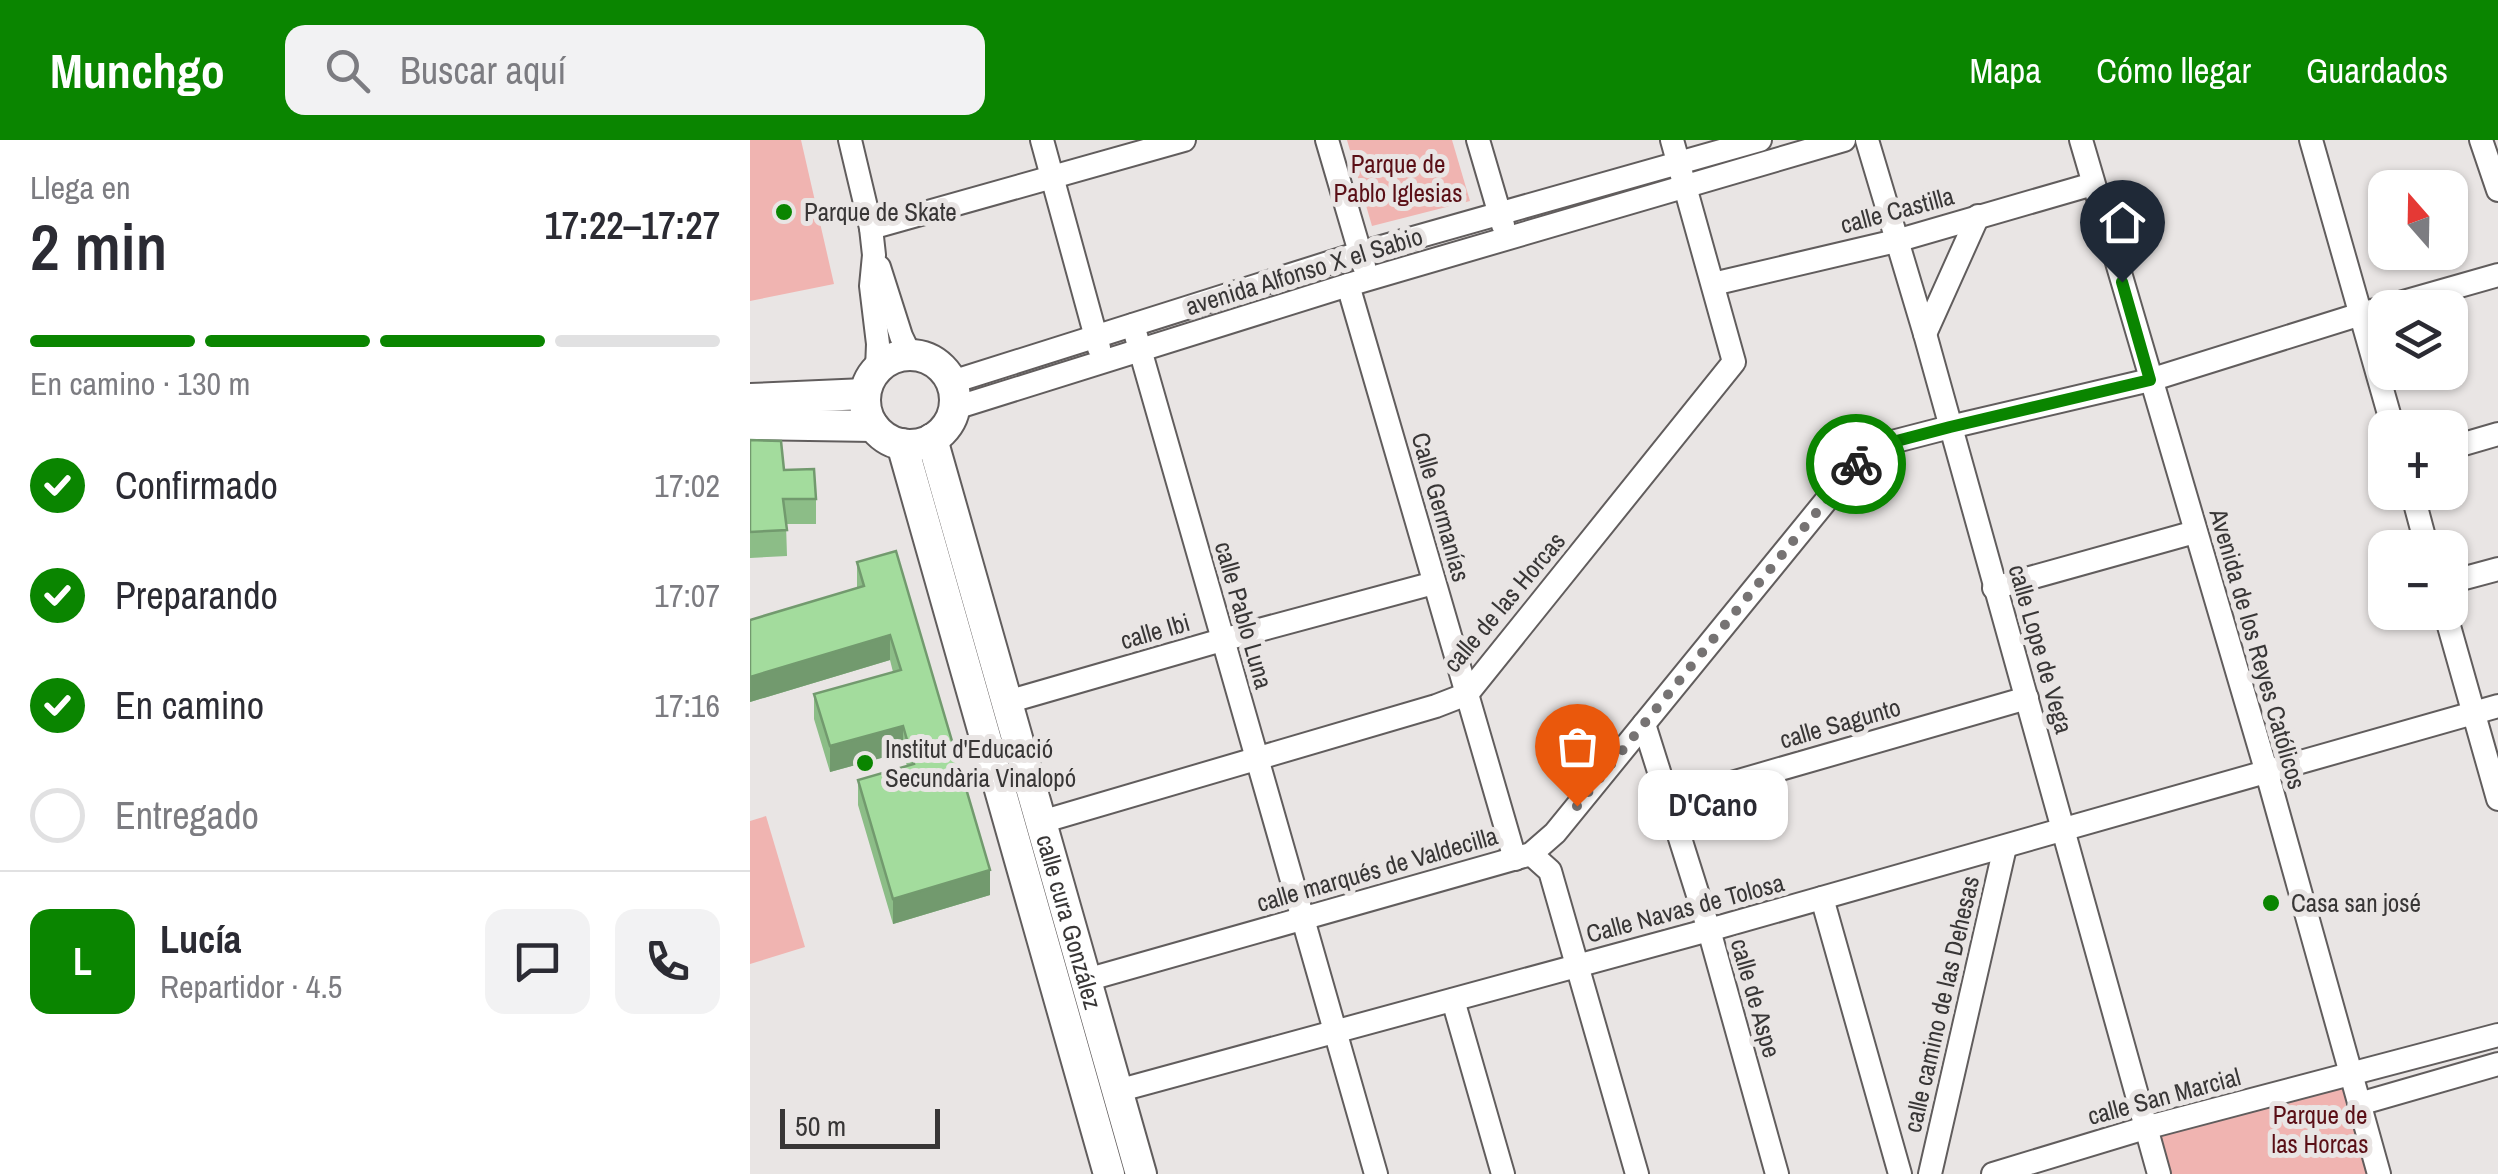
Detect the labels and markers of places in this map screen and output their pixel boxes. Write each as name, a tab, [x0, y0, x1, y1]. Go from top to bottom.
pin	[2080, 180, 2165, 283]
place label: Parque de Skate	[804, 195, 957, 229]
marker: Parque de Skate	[773, 201, 795, 223]
pin	[1535, 704, 1620, 807]
place label: Institut d'Educació Secundària Vinalopó	[885, 732, 1076, 795]
marker: Institut d'Educació Secundària Vinalopó	[854, 752, 876, 774]
callout: D'Cano	[1637, 771, 1787, 841]
place label: Casa san josé	[2291, 886, 2421, 920]
marker: Casa san josé	[2260, 892, 2282, 914]

